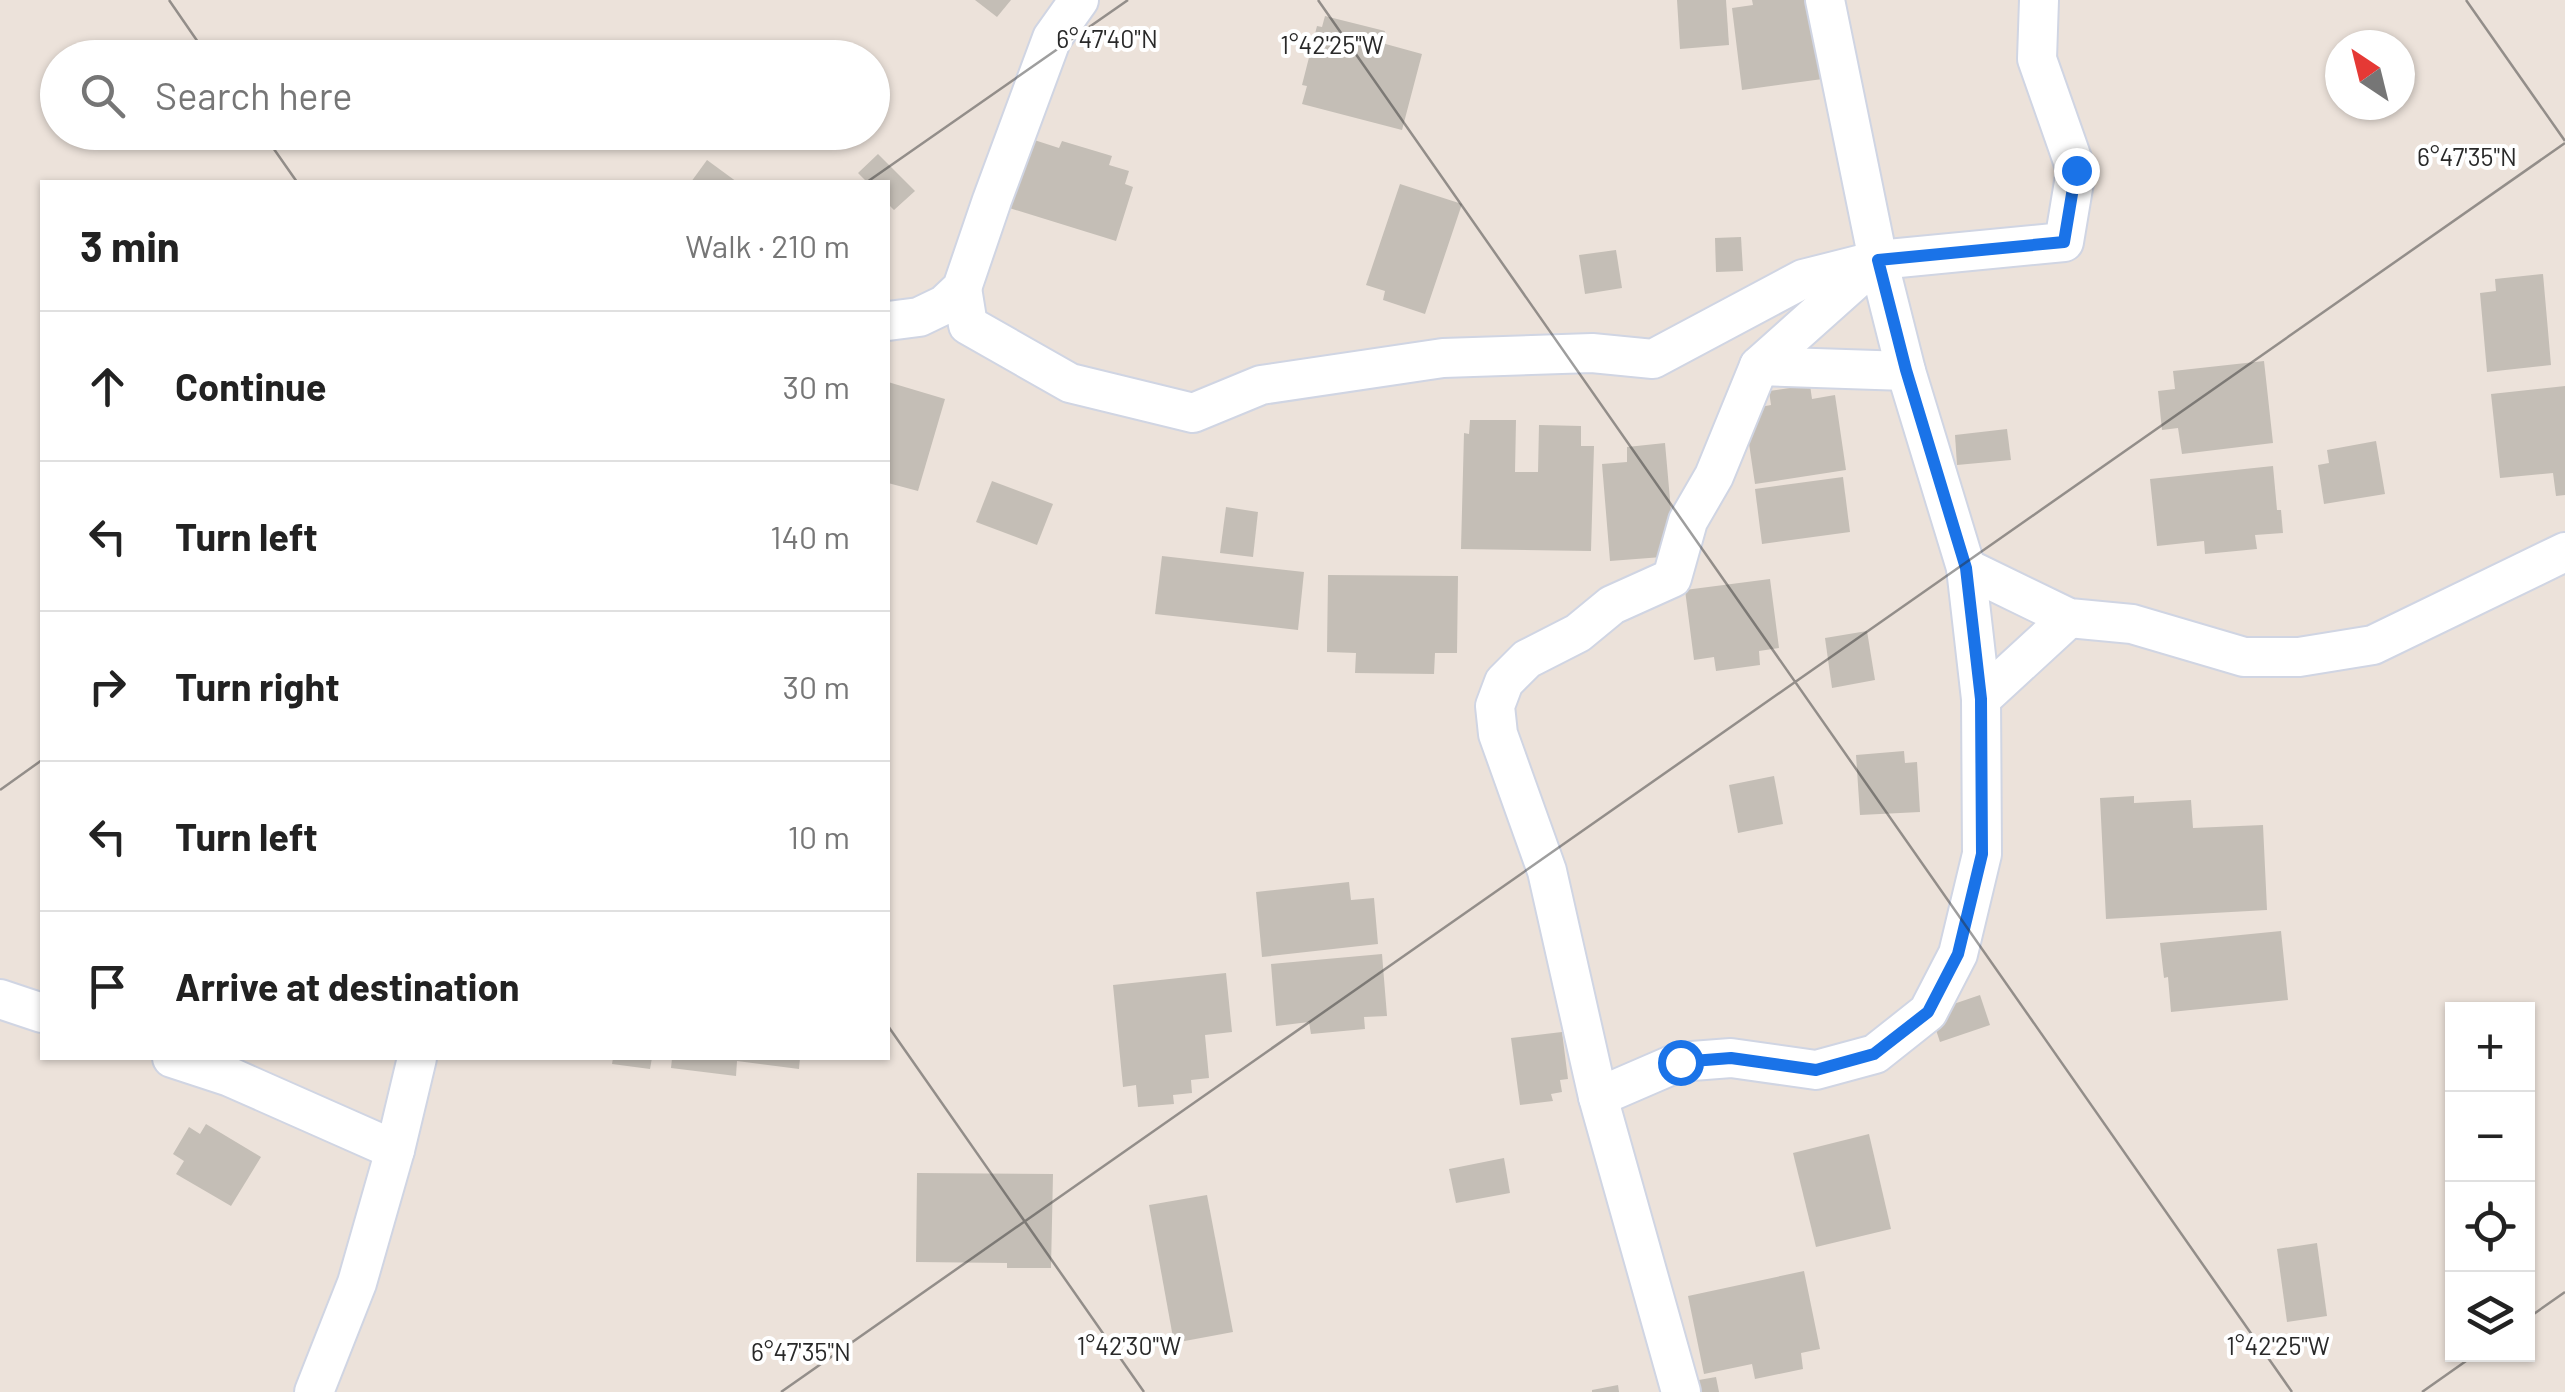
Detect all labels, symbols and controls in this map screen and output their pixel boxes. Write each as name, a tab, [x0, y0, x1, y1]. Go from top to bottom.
text: 6°47'40"N	[1056, 23, 1158, 53]
text: 1°42'25"W	[1280, 29, 1384, 59]
north arrow	[2325, 30, 2415, 120]
search box	[40, 40, 890, 150]
icon: search	[75, 68, 130, 123]
text: Search here	[155, 72, 353, 118]
text: 6°47'35"N	[2417, 141, 2517, 171]
route end	[2054, 148, 2100, 194]
text: 3 min	[80, 220, 180, 270]
text: Walk · 210 m	[685, 226, 850, 264]
icon: ahead	[80, 359, 135, 414]
text: Continue	[175, 363, 326, 409]
text: 30 m	[783, 367, 850, 405]
icon: left	[80, 509, 135, 564]
text: Turn left	[175, 513, 318, 559]
text: 140 m	[770, 517, 850, 555]
icon: right	[80, 659, 135, 714]
text: Turn right	[175, 663, 340, 709]
text: 30 m	[783, 667, 850, 705]
icon: left	[80, 809, 135, 864]
text: Turn left	[175, 813, 318, 859]
text: 10 m	[788, 817, 850, 855]
icon: arrive	[80, 959, 135, 1014]
text: Arrive at destination	[175, 963, 520, 1009]
map controls	[2445, 1002, 2535, 1362]
button: +	[2445, 1002, 2535, 1092]
route start	[1658, 1040, 1704, 1086]
button: −	[2445, 1092, 2535, 1182]
button: locate	[2445, 1182, 2535, 1272]
button: layers	[2445, 1272, 2535, 1362]
text: 1°42'30"W	[1077, 1330, 1181, 1360]
text: 1°42'25"W	[2226, 1330, 2330, 1360]
text: 6°47'35"N	[751, 1336, 851, 1366]

